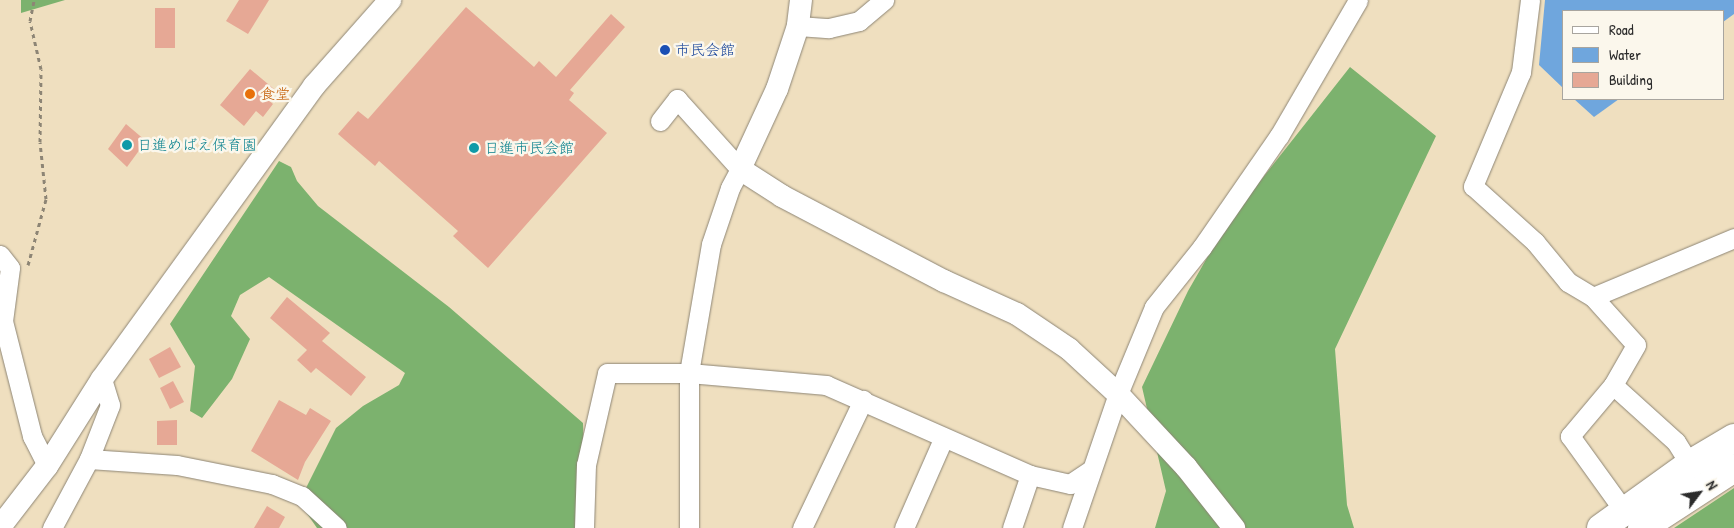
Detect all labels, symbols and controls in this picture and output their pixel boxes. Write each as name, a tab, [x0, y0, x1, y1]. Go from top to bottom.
legend	[1562, 10, 1724, 100]
text: Road	[1609, 19, 1634, 40]
place label: 市民会館	[675, 41, 735, 59]
marker: 市民会館	[659, 44, 671, 56]
text: Water	[1609, 44, 1641, 65]
text: Building	[1609, 69, 1653, 90]
place label: 食堂	[260, 85, 290, 103]
marker: 食堂	[244, 88, 256, 100]
place label: 日進めばえ保育園	[137, 136, 257, 154]
marker: 日進めばえ保育園	[121, 139, 133, 151]
place label: 日進市民会館	[484, 139, 574, 157]
marker: 日進市民会館	[468, 142, 480, 154]
north arrow	[1674, 468, 1724, 518]
text: N	[1702, 477, 1722, 493]

